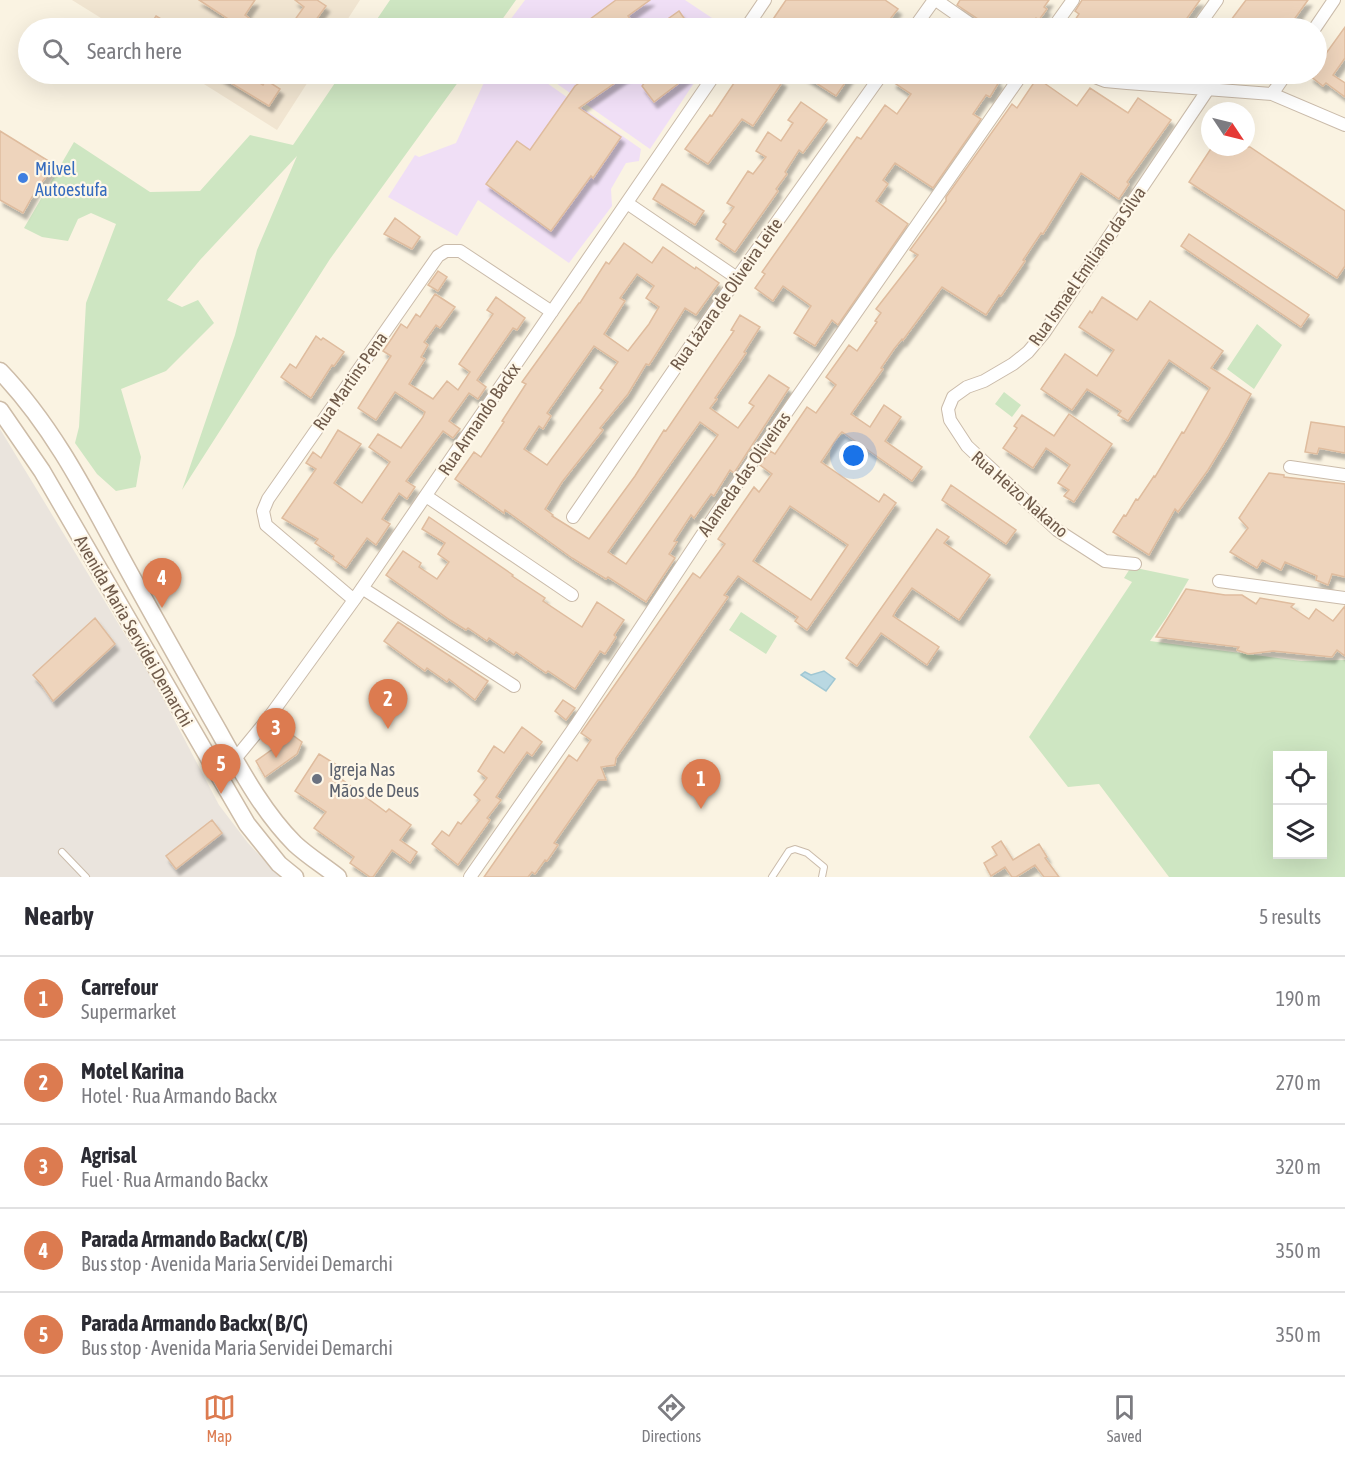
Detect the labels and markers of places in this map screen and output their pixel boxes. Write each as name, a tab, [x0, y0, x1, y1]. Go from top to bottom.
place label: Milvel Autoestufa	[35, 158, 108, 200]
marker: Milvel Autoestufa	[16, 171, 30, 185]
pin: 4	[142, 558, 182, 608]
pin: 2	[368, 680, 408, 729]
pin: 3	[256, 708, 296, 758]
pin: 5	[202, 744, 240, 794]
place label: Igreja Nas Mãos de Deus	[329, 759, 419, 801]
pin: 1	[682, 760, 720, 809]
marker: Igreja Nas Mãos de Deus	[310, 772, 324, 786]

